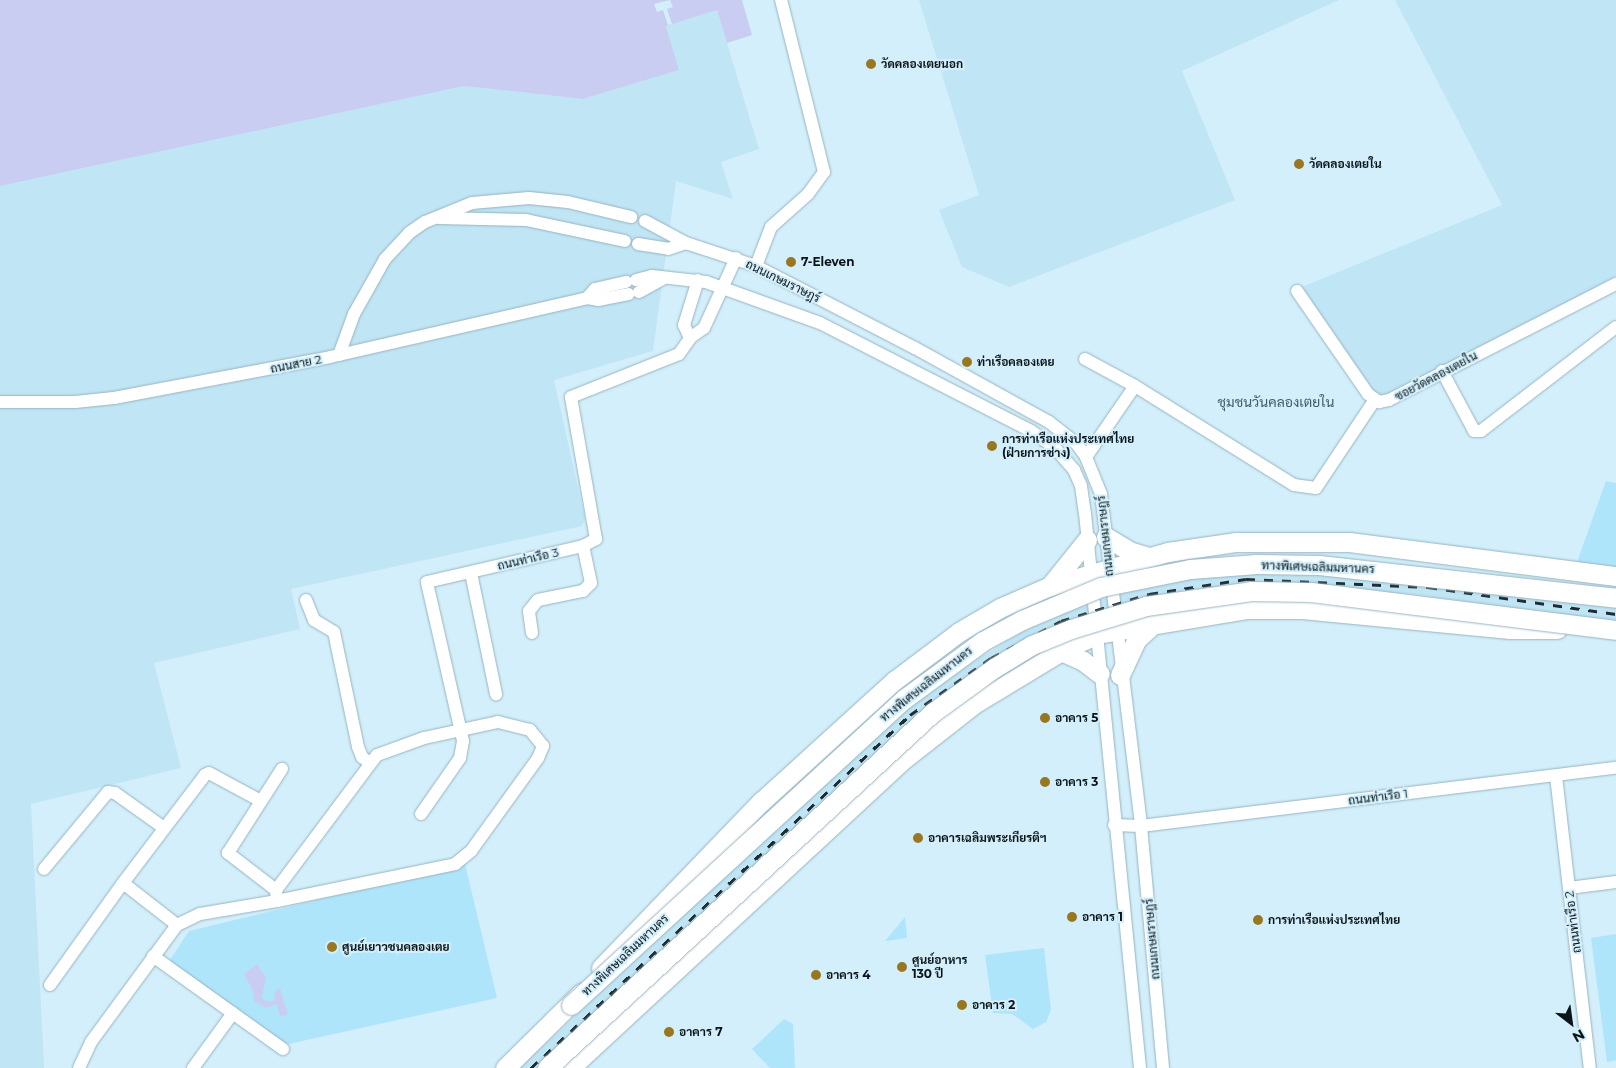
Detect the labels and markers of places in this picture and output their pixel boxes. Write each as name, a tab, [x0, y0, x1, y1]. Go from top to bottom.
place label: วัดคลองเตยนอก	[881, 57, 963, 71]
marker: วัดคลองเตยนอก	[865, 58, 877, 70]
place label: วัดคลองเตยใน	[1309, 157, 1382, 171]
marker: วัดคลองเตยใน	[1293, 158, 1305, 170]
place label: 7-Eleven	[801, 255, 854, 269]
marker: 7-Eleven	[785, 256, 797, 268]
place label: ท่าเรือคลองเตย	[977, 355, 1055, 369]
marker: ท่าเรือคลองเตย	[961, 356, 973, 368]
place label: การท่าเรือแห่งประเทศไทย (ฝ่ายการช่าง)	[1002, 432, 1134, 460]
marker: การท่าเรือแห่งประเทศไทย (ฝ่ายการช่าง)	[986, 440, 998, 452]
place label: อาคาร 5	[1055, 711, 1098, 725]
marker: อาคาร 5	[1039, 712, 1051, 724]
place label: อาคาร 3	[1055, 775, 1098, 789]
marker: อาคาร 3	[1039, 776, 1051, 788]
place label: อาคารเฉลิมพระเกียรติฯ	[928, 831, 1047, 845]
marker: อาคารเฉลิมพระเกียรติฯ	[912, 832, 924, 844]
place label: อาคาร 1	[1082, 910, 1123, 924]
marker: อาคาร 1	[1066, 911, 1078, 923]
place label: การท่าเรือแห่งประเทศไทย	[1268, 913, 1400, 927]
marker: การท่าเรือแห่งประเทศไทย	[1252, 914, 1264, 926]
place label: ศูนย์เยาวชนคลองเตย	[342, 940, 450, 954]
marker: ศูนย์เยาวชนคลองเตย	[326, 941, 338, 953]
place label: ศูนย์อาหาร 130 ปี	[912, 953, 967, 981]
marker: ศูนย์อาหาร 130 ปี	[896, 961, 908, 973]
place label: อาคาร 4	[826, 968, 871, 982]
marker: อาคาร 4	[810, 969, 822, 981]
place label: อาคาร 2	[972, 998, 1015, 1012]
marker: อาคาร 2	[956, 999, 968, 1011]
place label: อาคาร 7	[679, 1025, 723, 1039]
marker: อาคาร 7	[663, 1026, 675, 1038]

